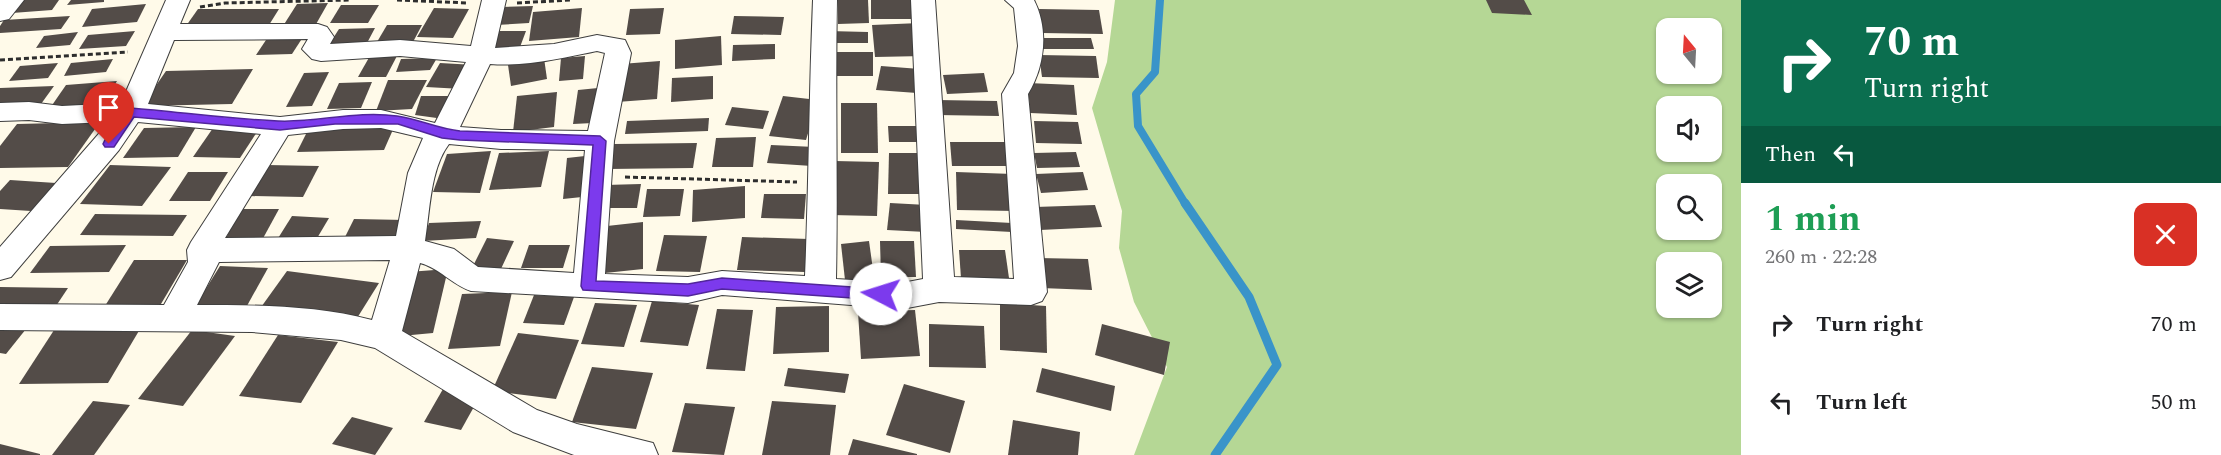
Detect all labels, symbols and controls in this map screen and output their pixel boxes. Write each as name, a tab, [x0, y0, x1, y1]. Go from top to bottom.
text: 70 m	[1864, 11, 1959, 74]
north arrow	[1656, 18, 1722, 84]
map controls	[1656, 18, 1722, 318]
icon: right	[1765, 24, 1843, 102]
text: Turn right	[1864, 68, 1989, 110]
pin	[83, 82, 134, 144]
icon: arrive	[92, 91, 125, 124]
button: sound	[1656, 96, 1722, 162]
text: Then	[1765, 138, 1816, 171]
icon: left	[1828, 138, 1861, 171]
button: search	[1656, 174, 1722, 240]
text: 1 min	[1765, 192, 1861, 247]
button: close	[2134, 203, 2197, 266]
text: 260 m · 22:28	[1765, 242, 1877, 272]
button: layers	[1656, 252, 1722, 318]
position arrow	[849, 262, 913, 326]
icon: right	[1765, 308, 1798, 341]
text: Turn right	[1816, 308, 1923, 341]
text: 70 m	[2151, 308, 2197, 341]
icon: left	[1765, 386, 1798, 419]
text: Turn left	[1816, 386, 1908, 419]
text: 50 m	[2151, 386, 2197, 419]

